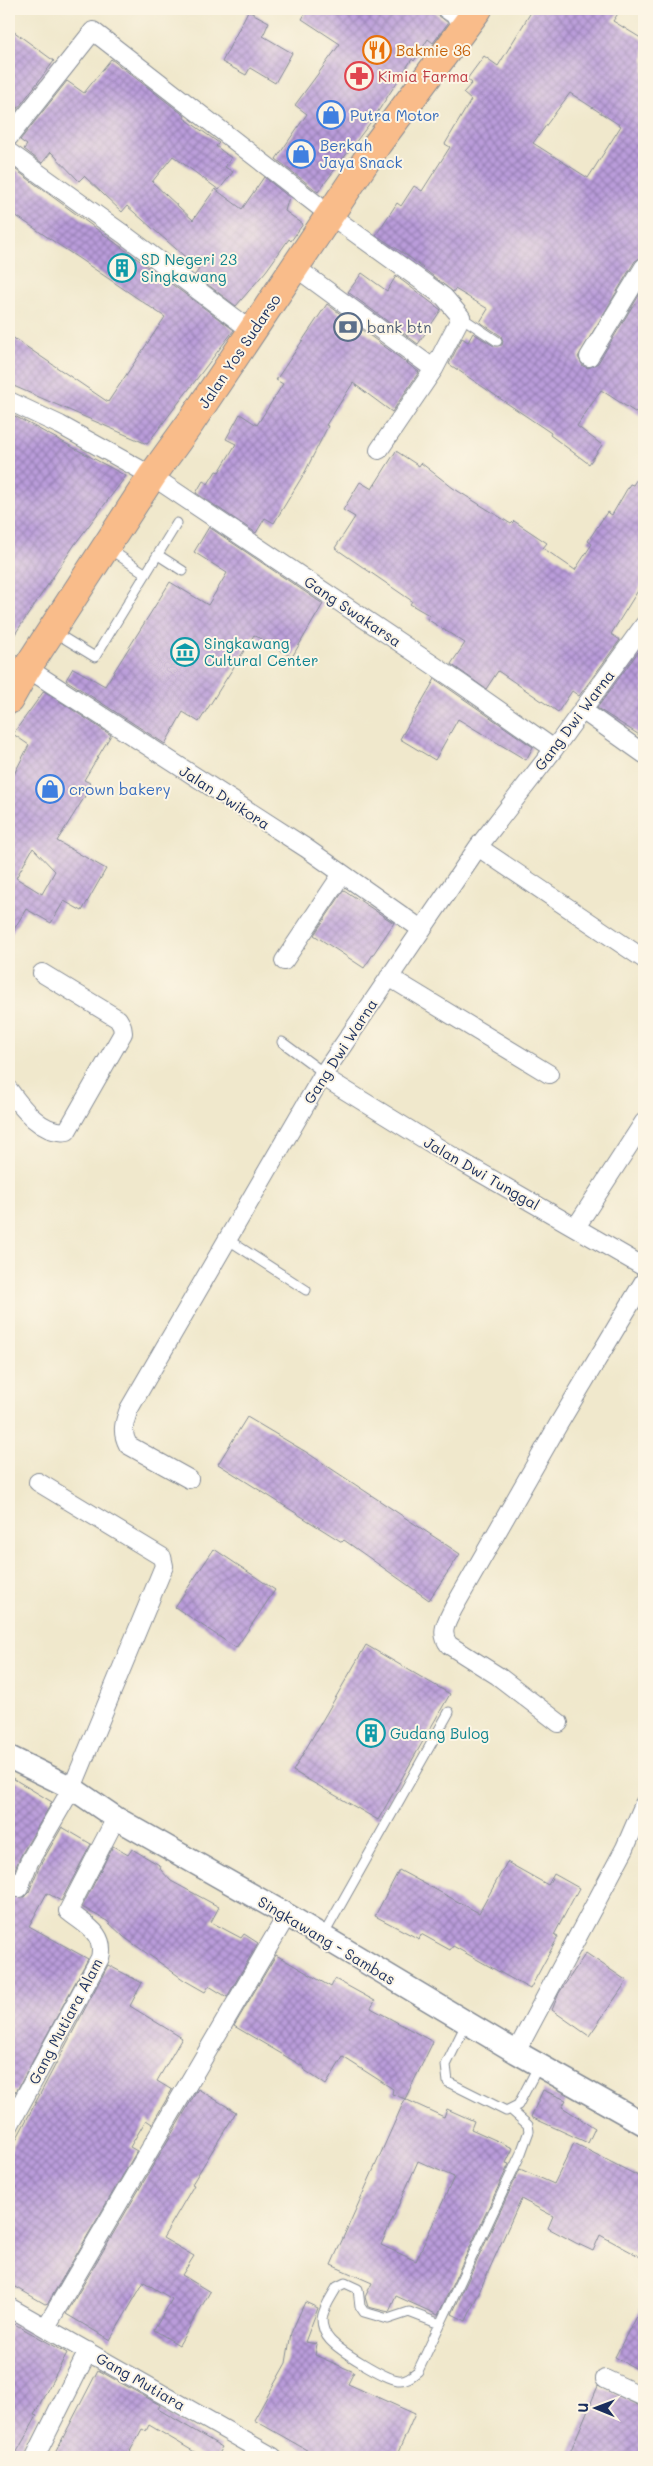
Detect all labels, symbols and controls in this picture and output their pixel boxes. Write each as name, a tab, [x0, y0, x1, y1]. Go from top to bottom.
restaurant icon: Bakmie 36	[362, 35, 392, 65]
place label: Bakmie 36	[396, 40, 471, 60]
pharmacy icon: Kimia Farma	[344, 61, 374, 91]
place label: Kimia Farma	[378, 66, 469, 86]
shop icon: Putra Motor	[316, 100, 346, 130]
place label: Putra Motor	[350, 105, 440, 125]
place label: Berkah Jaya Snack	[320, 135, 402, 172]
shop icon: Berkah Jaya Snack	[286, 139, 316, 169]
place label: SD Negeri 23 Singkawang	[141, 249, 237, 286]
building icon: SD Negeri 23 Singkawang	[107, 253, 137, 283]
street label: Jalan Yos Sudarso	[193, 290, 285, 412]
bank icon: bank btn	[333, 312, 363, 342]
place label: bank btn	[367, 317, 431, 337]
street label: Gang Swakarsa	[300, 571, 406, 651]
place label: Singkawang Cultural Center	[204, 633, 319, 670]
museum icon: Singkawang Cultural Center	[170, 637, 200, 667]
street label: Gang Dwi Warna	[530, 666, 618, 774]
street label: Jalan Dwikora	[176, 760, 274, 834]
shop icon: crown bakery	[35, 774, 65, 804]
place label: crown bakery	[69, 779, 171, 799]
street label: Gang Dwi Warna	[299, 995, 381, 1107]
street label: Jalan Dwi Tunggal	[420, 1132, 544, 1214]
building icon: Gudang Bulog	[356, 1718, 386, 1748]
place label: Gudang Bulog	[390, 1723, 489, 1743]
street label: Singkawang - Sambas	[254, 1891, 400, 1989]
street label: Gang Mutiara Alam	[23, 1954, 107, 2088]
street label: Gang Mutiara	[93, 2347, 189, 2415]
north arrow	[570, 2384, 620, 2434]
text: U	[573, 2403, 592, 2413]

